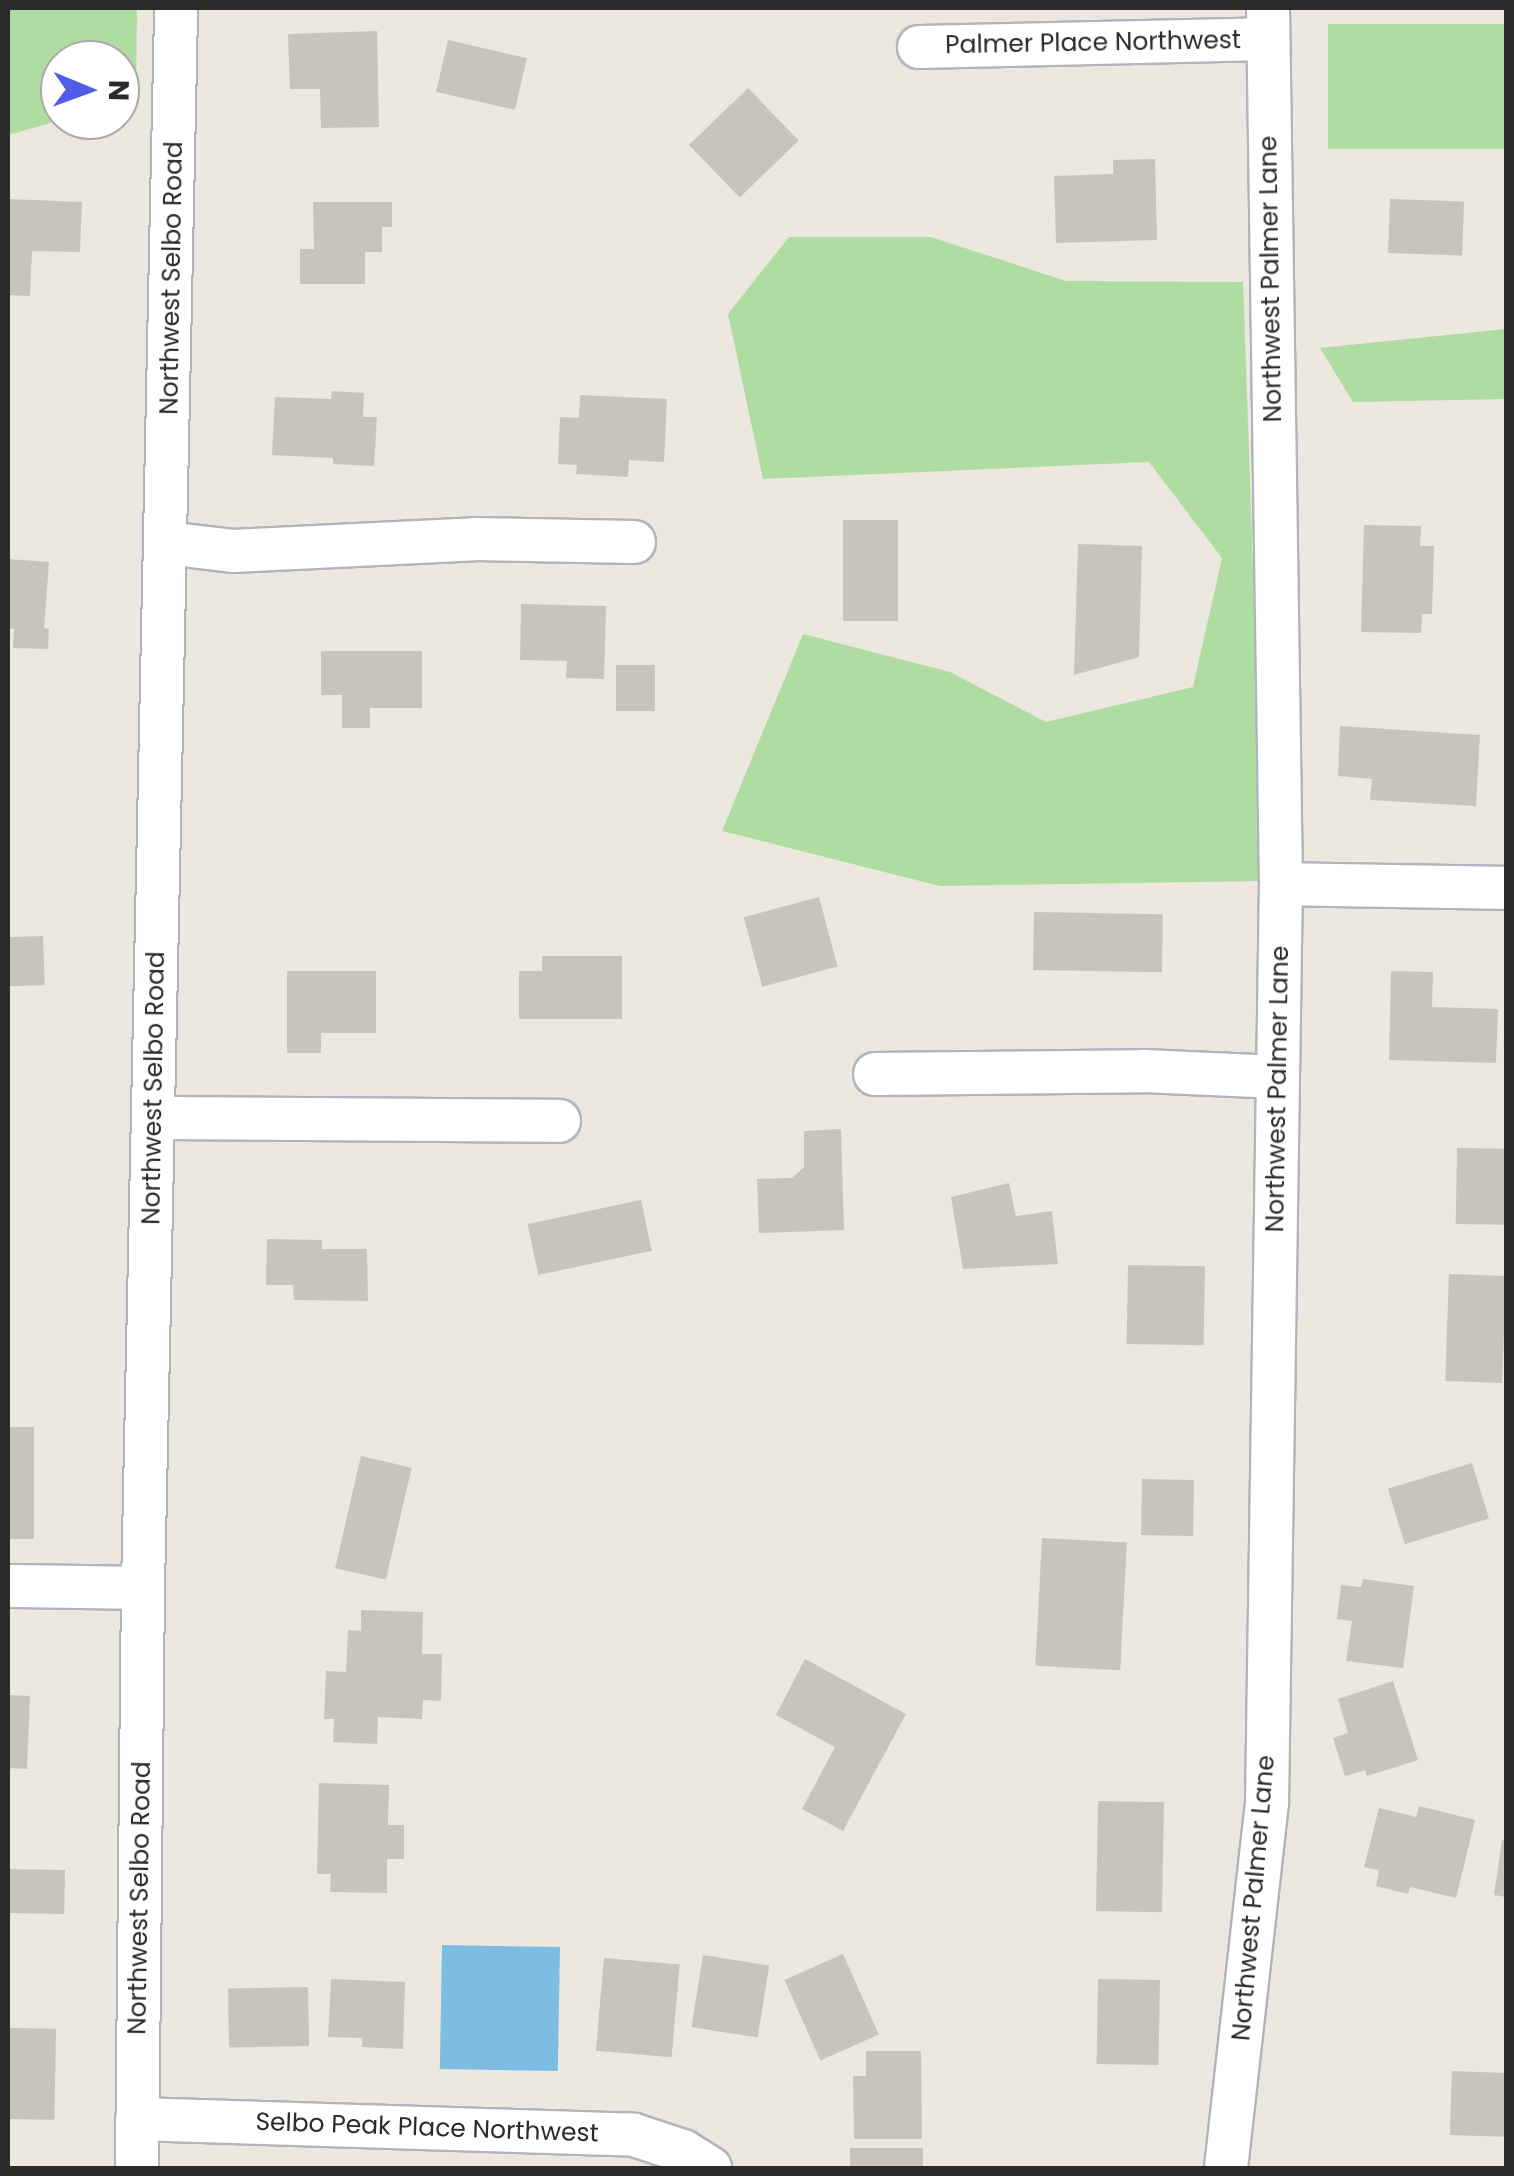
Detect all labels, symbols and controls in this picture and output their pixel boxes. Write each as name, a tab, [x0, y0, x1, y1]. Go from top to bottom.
street label: Palmer Place Northwest	[945, 25, 1241, 61]
north arrow	[40, 40, 140, 140]
text: N	[99, 80, 138, 101]
street label: Northwest Palmer Lane	[1253, 135, 1289, 423]
street label: Northwest Selbo Road	[155, 141, 189, 415]
street label: Northwest Palmer Lane	[1260, 945, 1296, 1233]
street label: Northwest Selbo Road	[137, 951, 171, 1225]
street label: Northwest Palmer Lane	[1227, 1754, 1281, 2042]
street label: Northwest Selbo Road	[123, 1761, 157, 2035]
street label: Selbo Peak Place Northwest	[255, 2107, 599, 2149]

